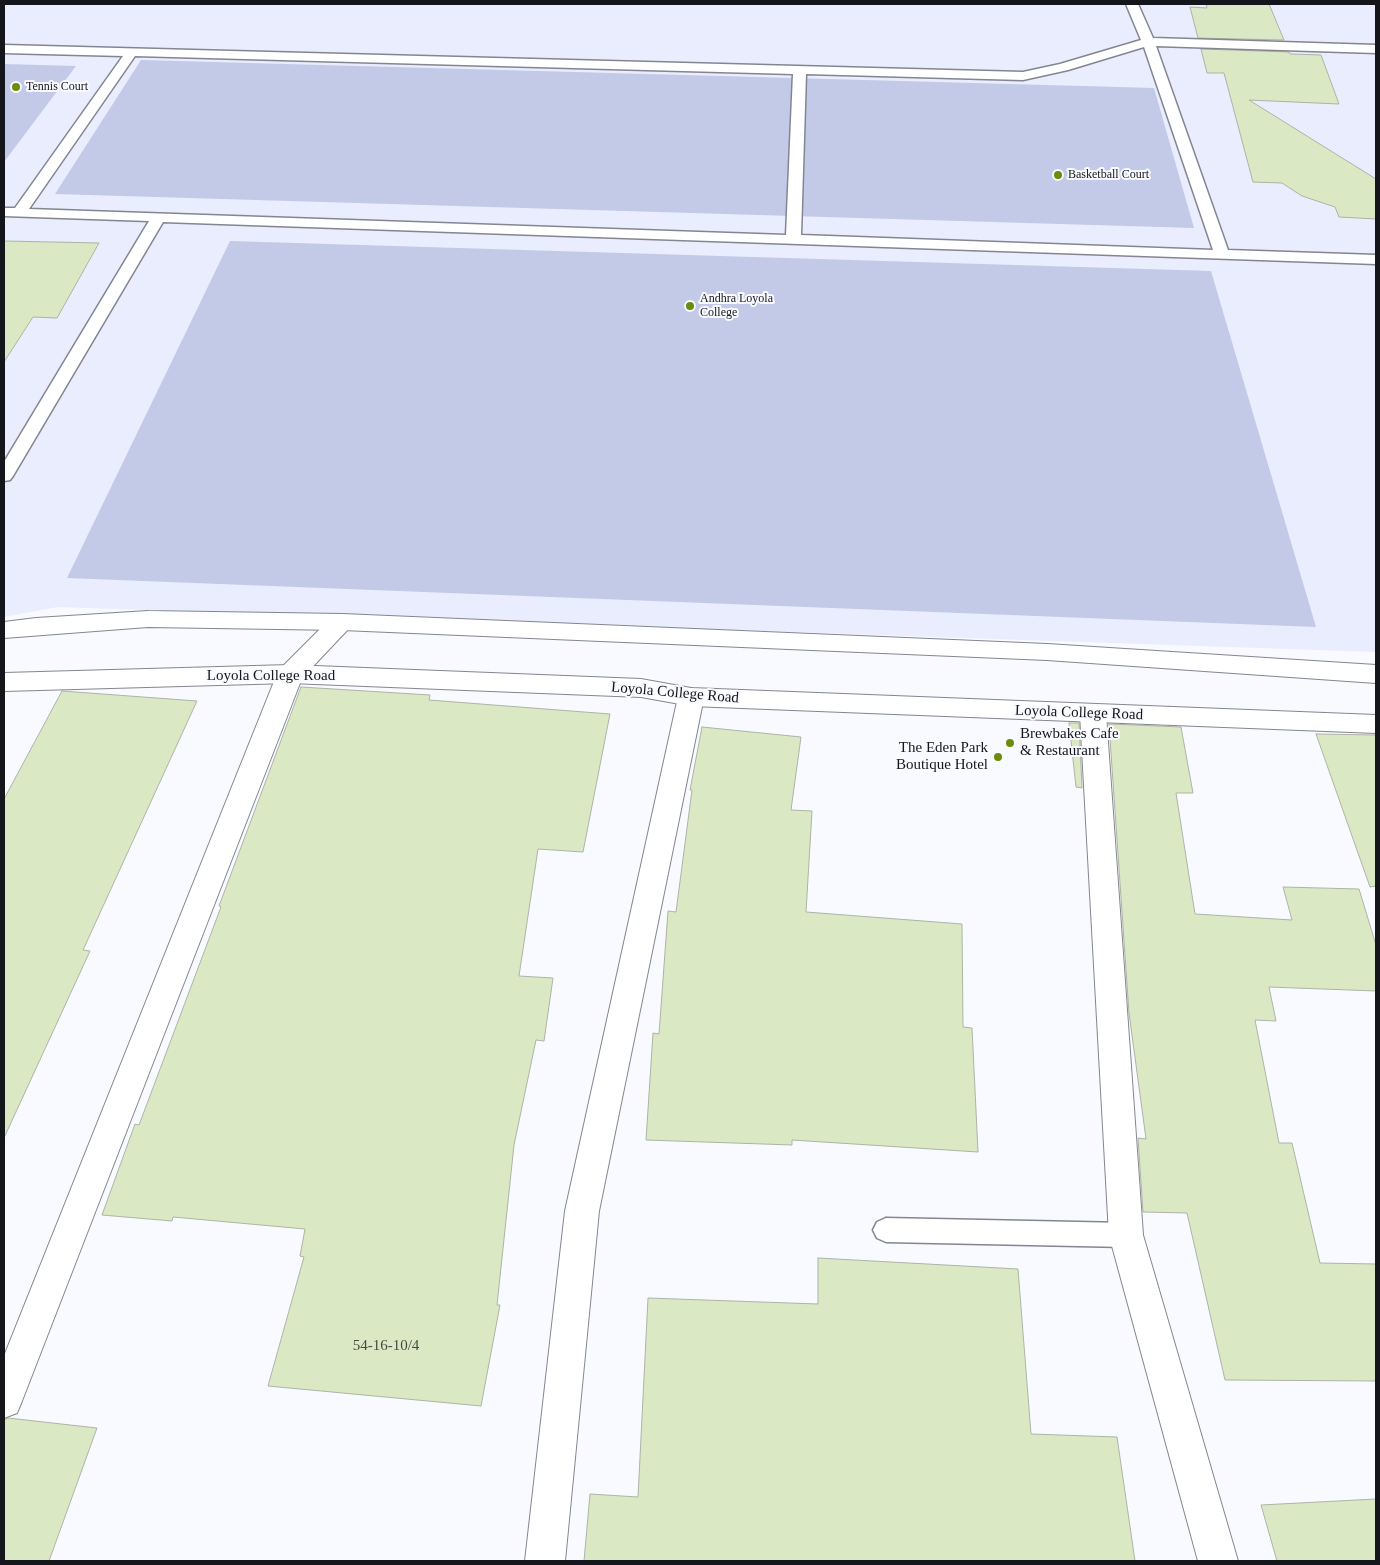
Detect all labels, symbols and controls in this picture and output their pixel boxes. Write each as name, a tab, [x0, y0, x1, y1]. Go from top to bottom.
place label: Tennis Court	[26, 80, 88, 94]
marker: Tennis Court	[10, 81, 22, 93]
place label: Basketball Court	[1068, 168, 1149, 182]
marker: Basketball Court	[1052, 169, 1064, 181]
place label: Andhra Loyola College	[700, 292, 773, 320]
marker: Andhra Loyola College	[684, 300, 696, 312]
street label: Loyola College Road	[207, 667, 335, 685]
street label: Loyola College Road	[610, 678, 740, 708]
street label: Loyola College Road	[1015, 702, 1143, 724]
place label: Brewbakes Cafe & Restaurant	[1020, 725, 1119, 760]
marker: Brewbakes Cafe & Restaurant	[1004, 737, 1016, 749]
place label: The Eden Park Boutique Hotel	[896, 739, 988, 774]
marker: The Eden Park Boutique Hotel	[992, 751, 1004, 763]
house number: 54-16-10/4	[353, 1337, 419, 1355]

